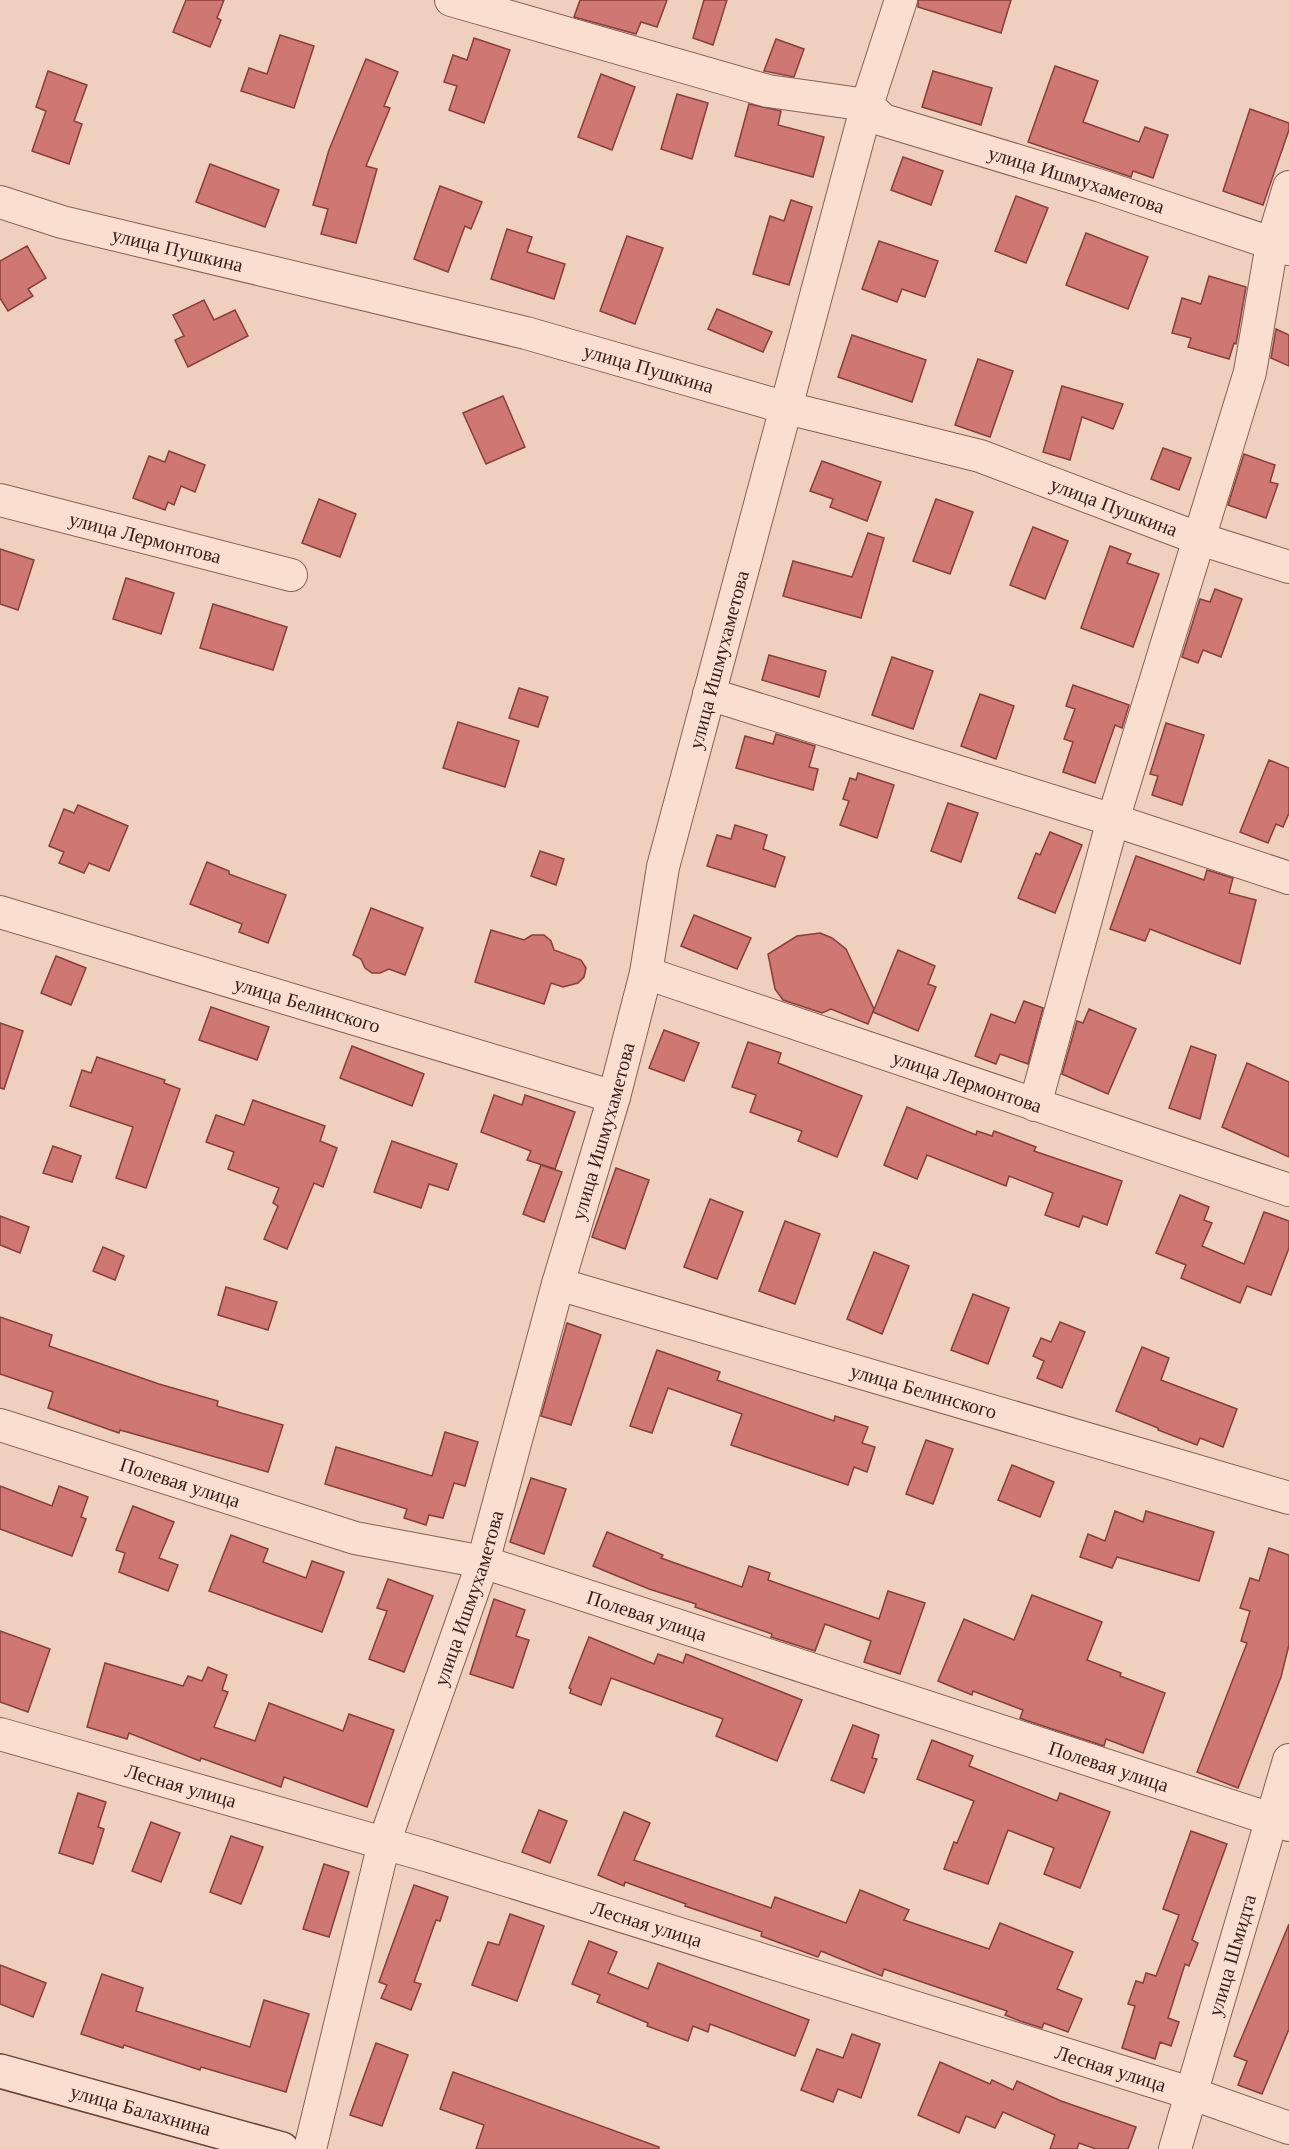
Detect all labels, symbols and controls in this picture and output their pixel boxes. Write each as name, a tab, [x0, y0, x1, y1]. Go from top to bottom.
street label: улица Ишмухаметова	[985, 141, 1168, 218]
street label: улица Пушкина	[110, 223, 246, 276]
street label: улица Пушкина	[581, 339, 716, 397]
street label: улица Пушкина	[1047, 473, 1181, 541]
street label: улица Лермонтова	[67, 507, 224, 568]
street label: улица Ишмухаметова	[684, 568, 753, 751]
street label: улица Белинского	[231, 972, 383, 1037]
street label: улица Ишмухаметова	[567, 1040, 639, 1223]
street label: улица Лермонтова	[889, 1046, 1045, 1117]
street label: улица Белинского	[848, 1359, 999, 1423]
street label: Полевая улица	[117, 1453, 243, 1512]
street label: улица Ишмухаметова	[429, 1508, 507, 1689]
street label: Полевая улица	[584, 1586, 710, 1645]
street label: Полевая улица	[1046, 1736, 1172, 1796]
street label: Лесная улица	[123, 1759, 239, 1812]
street label: улица Шмидта	[1204, 1891, 1260, 2019]
street label: Лесная улица	[589, 1896, 705, 1951]
street label: Лесная улица	[1053, 2041, 1169, 2096]
street label: улица Балахнина	[68, 2080, 214, 2140]

